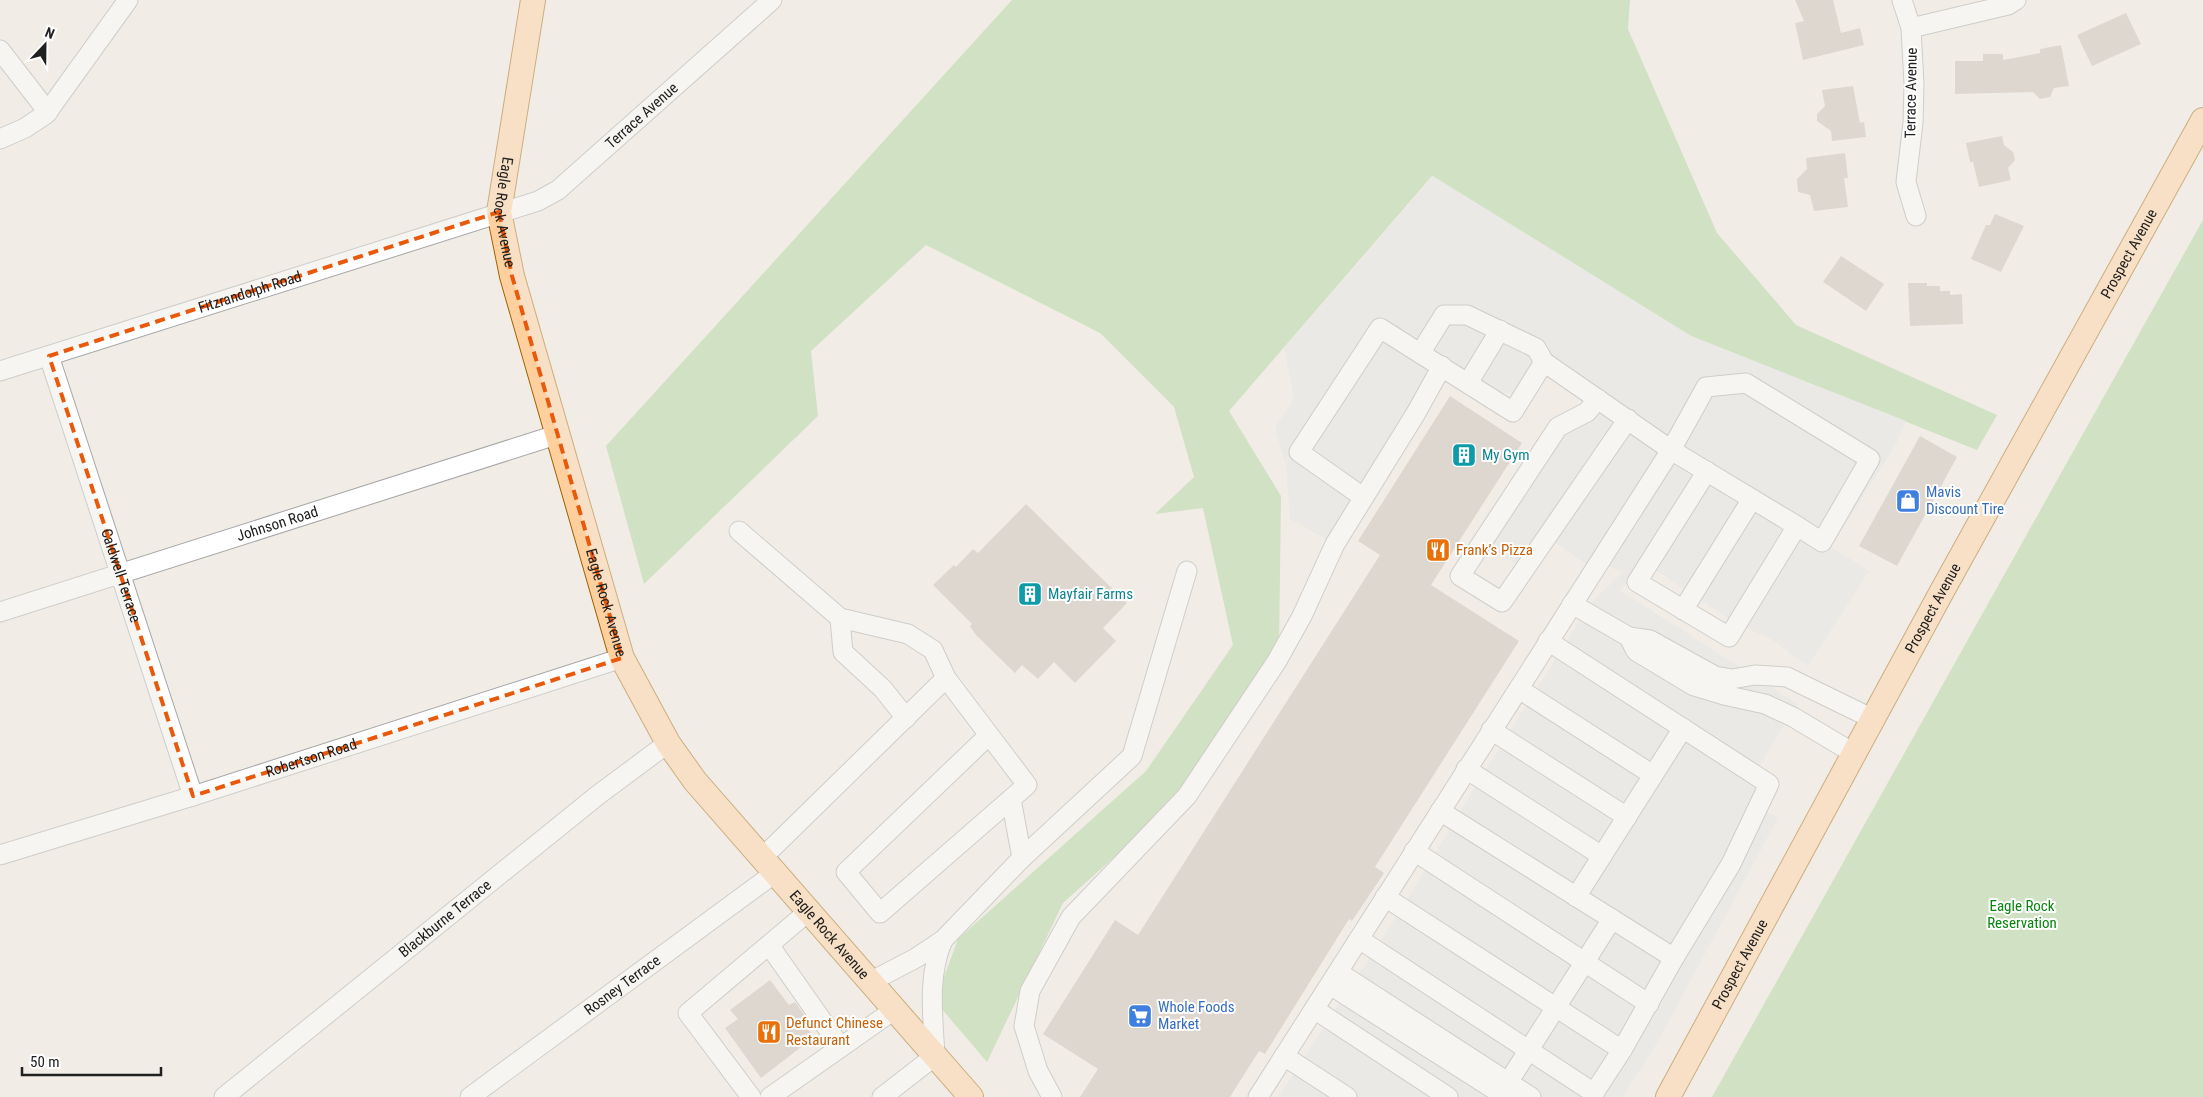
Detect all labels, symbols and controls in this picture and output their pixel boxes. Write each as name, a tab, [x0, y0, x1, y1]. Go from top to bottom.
north arrow	[20, 20, 70, 70]
text: N	[43, 24, 57, 42]
street label: Terrace Avenue	[1901, 47, 1921, 139]
street label: Terrace Avenue	[602, 79, 682, 153]
street label: Eagle Rock Avenue	[490, 156, 519, 269]
street label: Prospect Avenue	[2097, 206, 2161, 302]
street label: Fitzrandolph Road	[196, 267, 304, 317]
building icon: My Gym	[1451, 442, 1477, 468]
place label: My Gym	[1482, 446, 1529, 464]
place label: Mavis Discount Tire	[1926, 483, 2004, 518]
shop icon: Mavis Discount Tire	[1895, 488, 1921, 514]
street label: Johnson Road	[234, 502, 320, 545]
street label: Caldwell Terrace	[97, 526, 145, 625]
restaurant icon: Frank’s Pizza	[1425, 537, 1451, 563]
place label: Frank’s Pizza	[1456, 541, 1533, 559]
street label: Eagle Rock Avenue	[582, 546, 630, 659]
street label: Prospect Avenue	[1901, 560, 1965, 656]
building icon: Mayfair Farms	[1017, 581, 1043, 607]
place label: Mayfair Farms	[1048, 585, 1133, 603]
street label: Robertson Road	[263, 735, 359, 781]
street label: Blackburne Terrace	[395, 876, 495, 961]
street label: Eagle Rock Avenue	[786, 887, 873, 983]
park label: Eagle Rock Reservation	[1987, 897, 2057, 932]
street label: Prospect Avenue	[1708, 916, 1772, 1012]
street label: Rosney Terrace	[581, 951, 664, 1019]
place label: Whole Foods Market	[1158, 998, 1235, 1033]
supermarket icon: Whole Foods Market	[1127, 1003, 1153, 1029]
place label: Defunct Chinese Restaurant	[786, 1014, 883, 1049]
restaurant icon: Defunct Chinese Restaurant	[756, 1019, 782, 1045]
scale bar	[22, 1044, 161, 1076]
text: 50 m	[30, 1053, 60, 1071]

